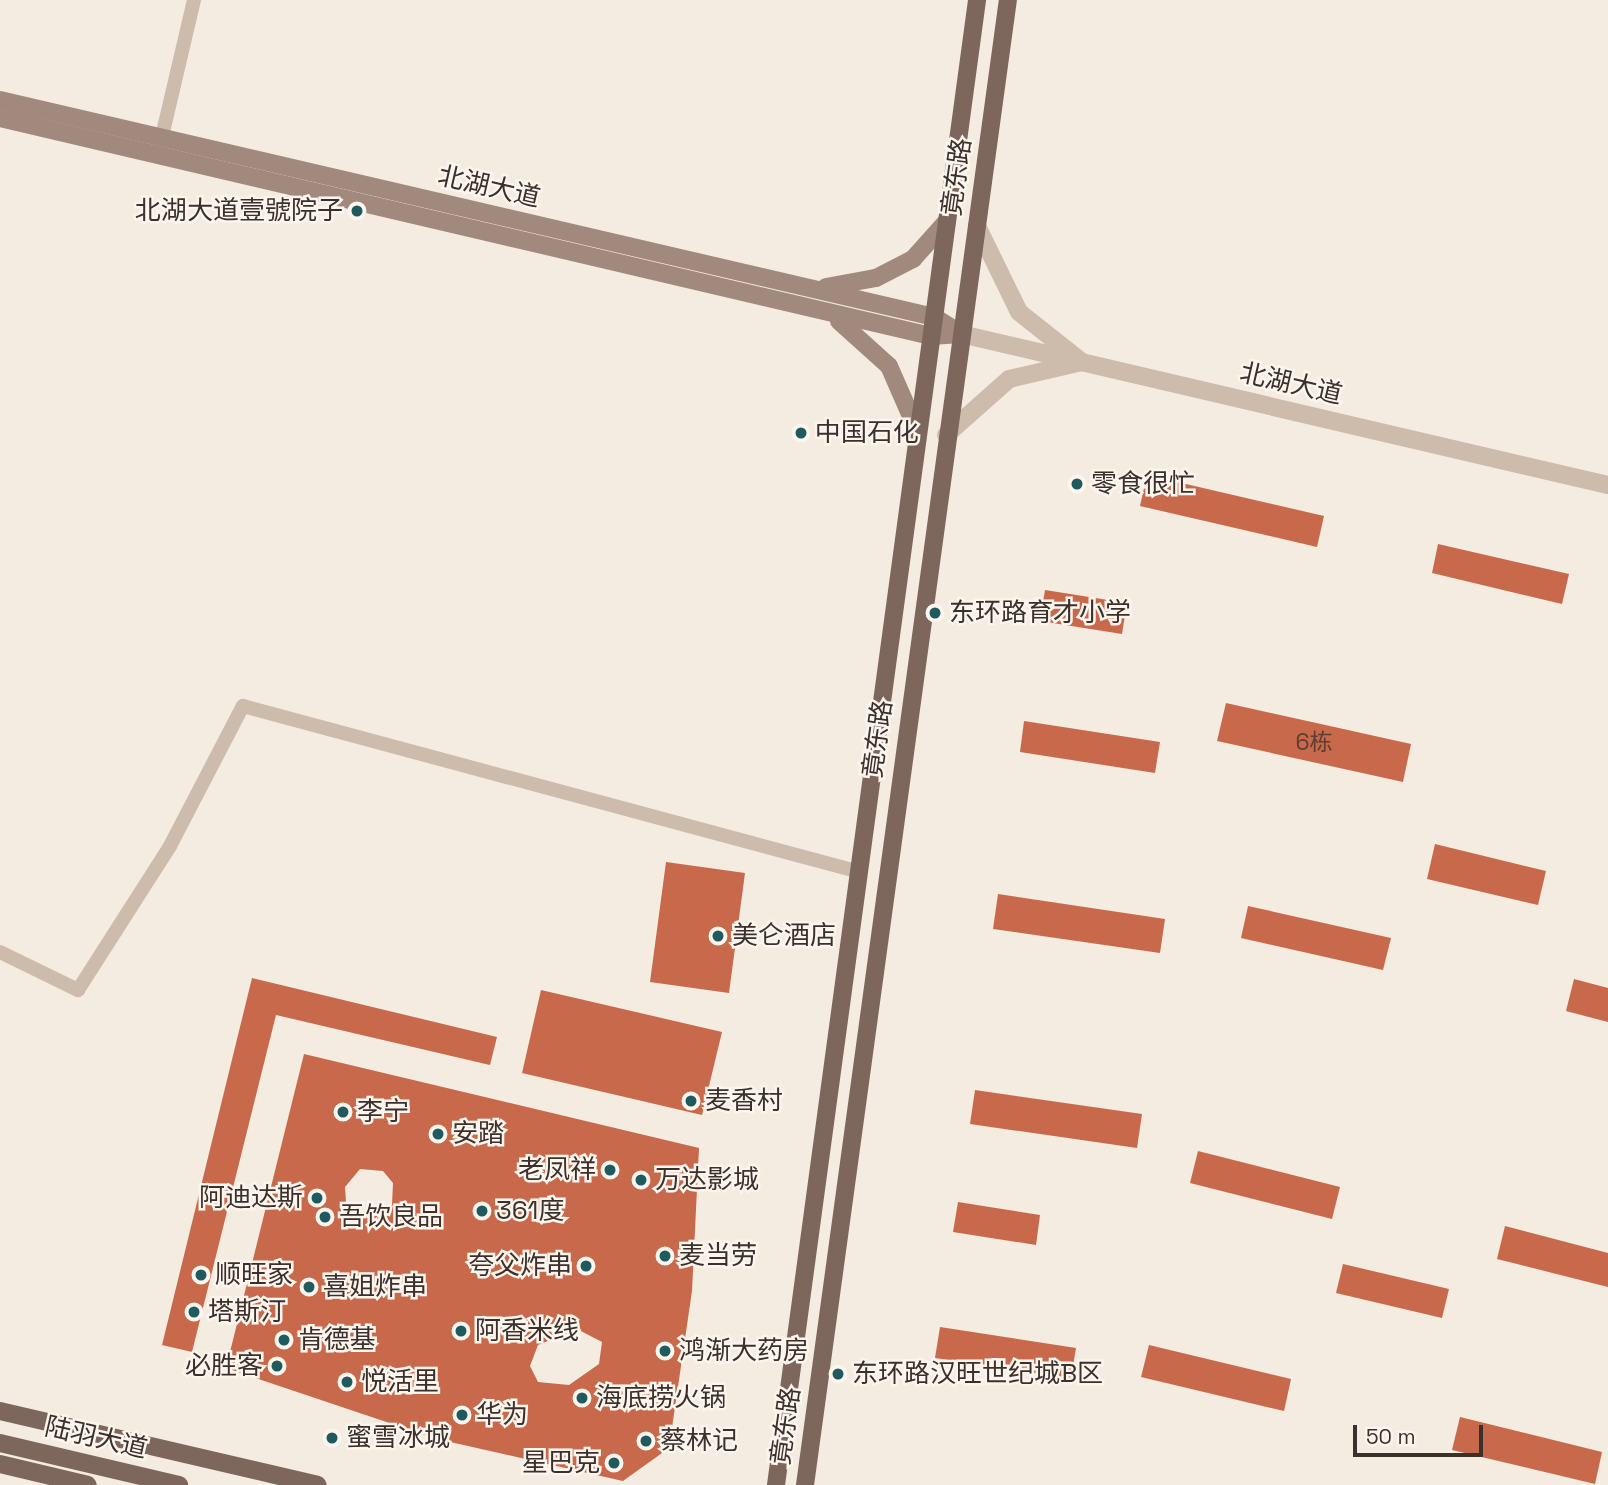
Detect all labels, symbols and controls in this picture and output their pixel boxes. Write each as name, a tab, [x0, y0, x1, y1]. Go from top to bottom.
street label: 竟东路	[936, 136, 978, 218]
street label: 北湖大道	[435, 160, 543, 214]
place label: 北湖大道壹號院子	[135, 195, 343, 227]
marker: 北湖大道壹號院子	[349, 203, 365, 219]
street label: 北湖大道	[1237, 357, 1345, 411]
place label: 中国石化	[815, 417, 919, 449]
marker: 中国石化	[793, 425, 809, 441]
place label: 零食很忙	[1091, 468, 1195, 500]
marker: 零食很忙	[1069, 476, 1085, 492]
place label: 东环路育才小学	[949, 597, 1131, 629]
marker: 东环路育才小学	[927, 605, 943, 621]
street label: 竟东路	[857, 698, 899, 780]
house number: 6栋	[1295, 728, 1333, 756]
place label: 美仑酒店	[732, 920, 836, 952]
marker: 美仑酒店	[710, 928, 726, 944]
place label: 麦香村	[705, 1085, 783, 1117]
marker: 麦香村	[683, 1093, 699, 1109]
place label: 李宁	[357, 1096, 409, 1128]
marker: 李宁	[335, 1104, 351, 1120]
place label: 安踏	[452, 1118, 504, 1150]
marker: 安踏	[430, 1126, 446, 1142]
place label: 老凤祥	[518, 1154, 596, 1186]
marker: 老凤祥	[602, 1162, 618, 1178]
place label: 万达影城	[655, 1164, 759, 1196]
marker: 万达影城	[633, 1172, 649, 1188]
place label: 阿迪达斯	[199, 1182, 303, 1214]
marker: 阿迪达斯	[309, 1190, 325, 1206]
place label: 361度	[496, 1195, 564, 1227]
place label: 吾饮良品	[339, 1201, 443, 1233]
marker: 361度	[474, 1203, 490, 1219]
marker: 吾饮良品	[317, 1209, 333, 1225]
place label: 麦当劳	[679, 1240, 757, 1272]
marker: 麦当劳	[657, 1248, 673, 1264]
place label: 夸父炸串	[468, 1250, 572, 1282]
marker: 夸父炸串	[578, 1258, 594, 1274]
place label: 顺旺家	[215, 1259, 293, 1291]
marker: 顺旺家	[193, 1267, 209, 1283]
place label: 喜姐炸串	[323, 1271, 427, 1303]
marker: 喜姐炸串	[301, 1279, 317, 1295]
place label: 塔斯汀	[208, 1296, 286, 1328]
marker: 塔斯汀	[186, 1304, 202, 1320]
place label: 阿香米线	[475, 1315, 579, 1347]
marker: 阿香米线	[453, 1323, 469, 1339]
place label: 肯德基	[298, 1324, 376, 1356]
marker: 肯德基	[276, 1332, 292, 1348]
place label: 鸿渐大药房	[679, 1335, 809, 1367]
marker: 鸿渐大药房	[657, 1343, 673, 1359]
place label: 必胜客	[185, 1350, 263, 1382]
marker: 必胜客	[269, 1358, 285, 1374]
place label: 东环路汉旺世纪城B区	[852, 1358, 1103, 1390]
place label: 悦活里	[361, 1366, 439, 1398]
marker: 东环路汉旺世纪城B区	[830, 1366, 846, 1382]
marker: 悦活里	[339, 1374, 355, 1390]
place label: 海底捞火锅	[596, 1382, 726, 1414]
street label: 竟东路	[765, 1385, 807, 1467]
marker: 海底捞火锅	[574, 1390, 590, 1406]
place label: 华为	[476, 1399, 528, 1431]
marker: 华为	[454, 1407, 470, 1423]
street label: 陆羽大道	[42, 1411, 150, 1465]
scale bar	[1356, 1412, 1486, 1456]
place label: 蜜雪冰城	[346, 1422, 450, 1454]
text: 50 m	[1366, 1423, 1416, 1450]
place label: 蔡林记	[660, 1425, 738, 1457]
marker: 蜜雪冰城	[324, 1430, 340, 1446]
marker: 蔡林记	[638, 1433, 654, 1449]
place label: 星巴克	[522, 1447, 600, 1479]
marker: 星巴克	[606, 1455, 622, 1471]

